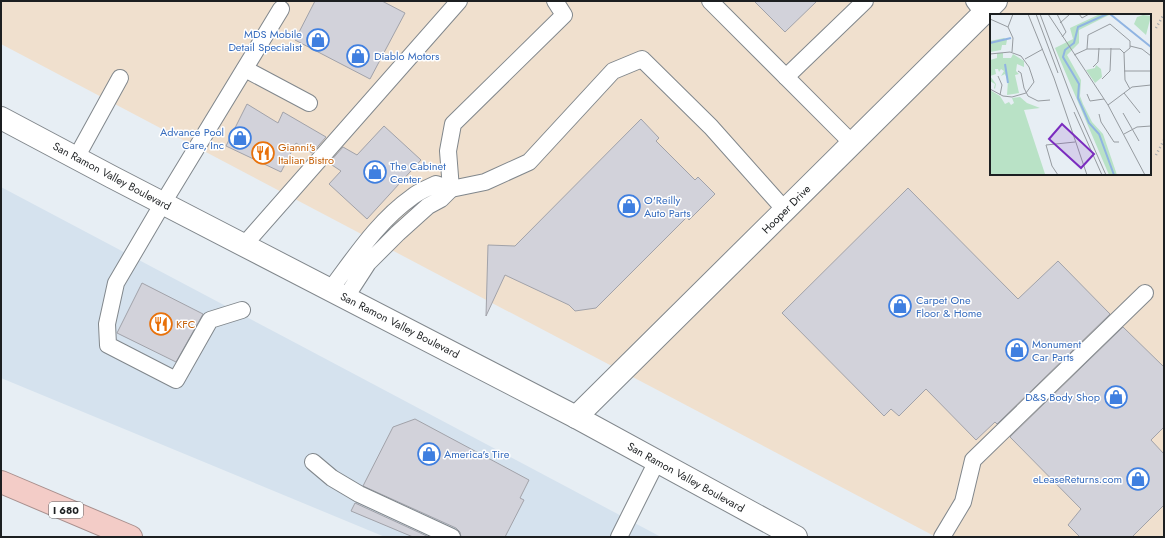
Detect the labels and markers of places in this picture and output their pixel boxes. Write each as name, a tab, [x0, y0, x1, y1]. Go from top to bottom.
place label: MDS Mobile Detail Specialist	[228, 26, 302, 55]
shop icon: MDS Mobile Detail Specialist	[305, 27, 331, 53]
shop icon: Diablo Motors	[345, 43, 371, 69]
place label: Diablo Motors	[374, 48, 440, 64]
place label: Advance Pool Care, Inc	[160, 124, 224, 153]
shop icon: Advance Pool Care, Inc	[227, 125, 253, 151]
place label: Gianni's Italian Bistro	[278, 139, 334, 168]
restaurant icon: Gianni's Italian Bistro	[250, 140, 276, 166]
place label: The Cabinet Center	[390, 158, 446, 187]
shop icon: The Cabinet Center	[362, 159, 388, 185]
place label: O'Reilly Auto Parts	[644, 192, 691, 221]
shop icon: O'Reilly Auto Parts	[616, 193, 642, 219]
place label: Carpet One Floor & Home	[916, 292, 982, 321]
shop icon: Carpet One Floor & Home	[887, 293, 913, 319]
restaurant icon: KFC	[148, 311, 174, 337]
place label: KFC	[176, 316, 195, 332]
place label: Monument Car Parts	[1032, 336, 1081, 365]
shop icon: Monument Car Parts	[1004, 337, 1030, 363]
shop icon: D&S Body Shop	[1103, 384, 1129, 410]
place label: D&S Body Shop	[1025, 389, 1100, 405]
shop icon: America's Tire	[416, 441, 442, 467]
place label: America's Tire	[444, 446, 510, 462]
shop icon: eLeaseReturns.com	[1125, 466, 1151, 492]
place label: eLeaseReturns.com	[1033, 471, 1122, 487]

